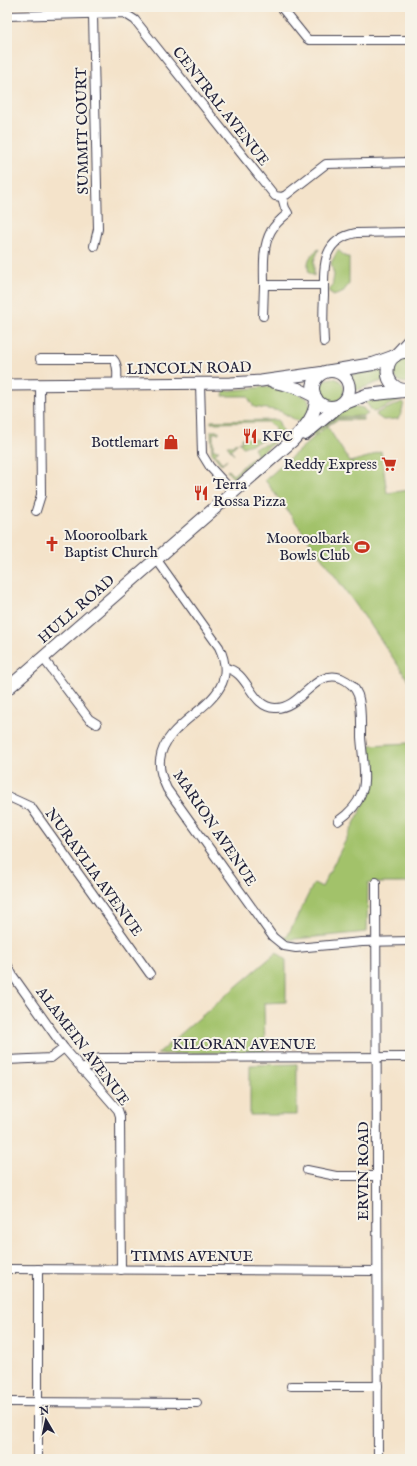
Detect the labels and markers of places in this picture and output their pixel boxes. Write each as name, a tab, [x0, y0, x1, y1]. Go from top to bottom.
restaurant icon: KFC	[241, 427, 259, 445]
place label: KFC	[262, 427, 293, 446]
place label: Bottlemart	[91, 433, 159, 452]
shop icon: Bottlemart	[162, 433, 180, 451]
place label: Reddy Express	[283, 455, 377, 474]
supermarket icon: Reddy Express	[380, 455, 398, 473]
place label: Terra Rossa Pizza	[213, 475, 286, 511]
restaurant icon: Terra Rossa Pizza	[192, 484, 210, 502]
place label: Mooroolbark Baptist Church	[64, 526, 158, 562]
place label: Mooroolbark Bowls Club	[266, 529, 351, 565]
church icon: Mooroolbark Baptist Church	[43, 535, 61, 553]
sports icon: Mooroolbark Bowls Club	[353, 538, 371, 556]

